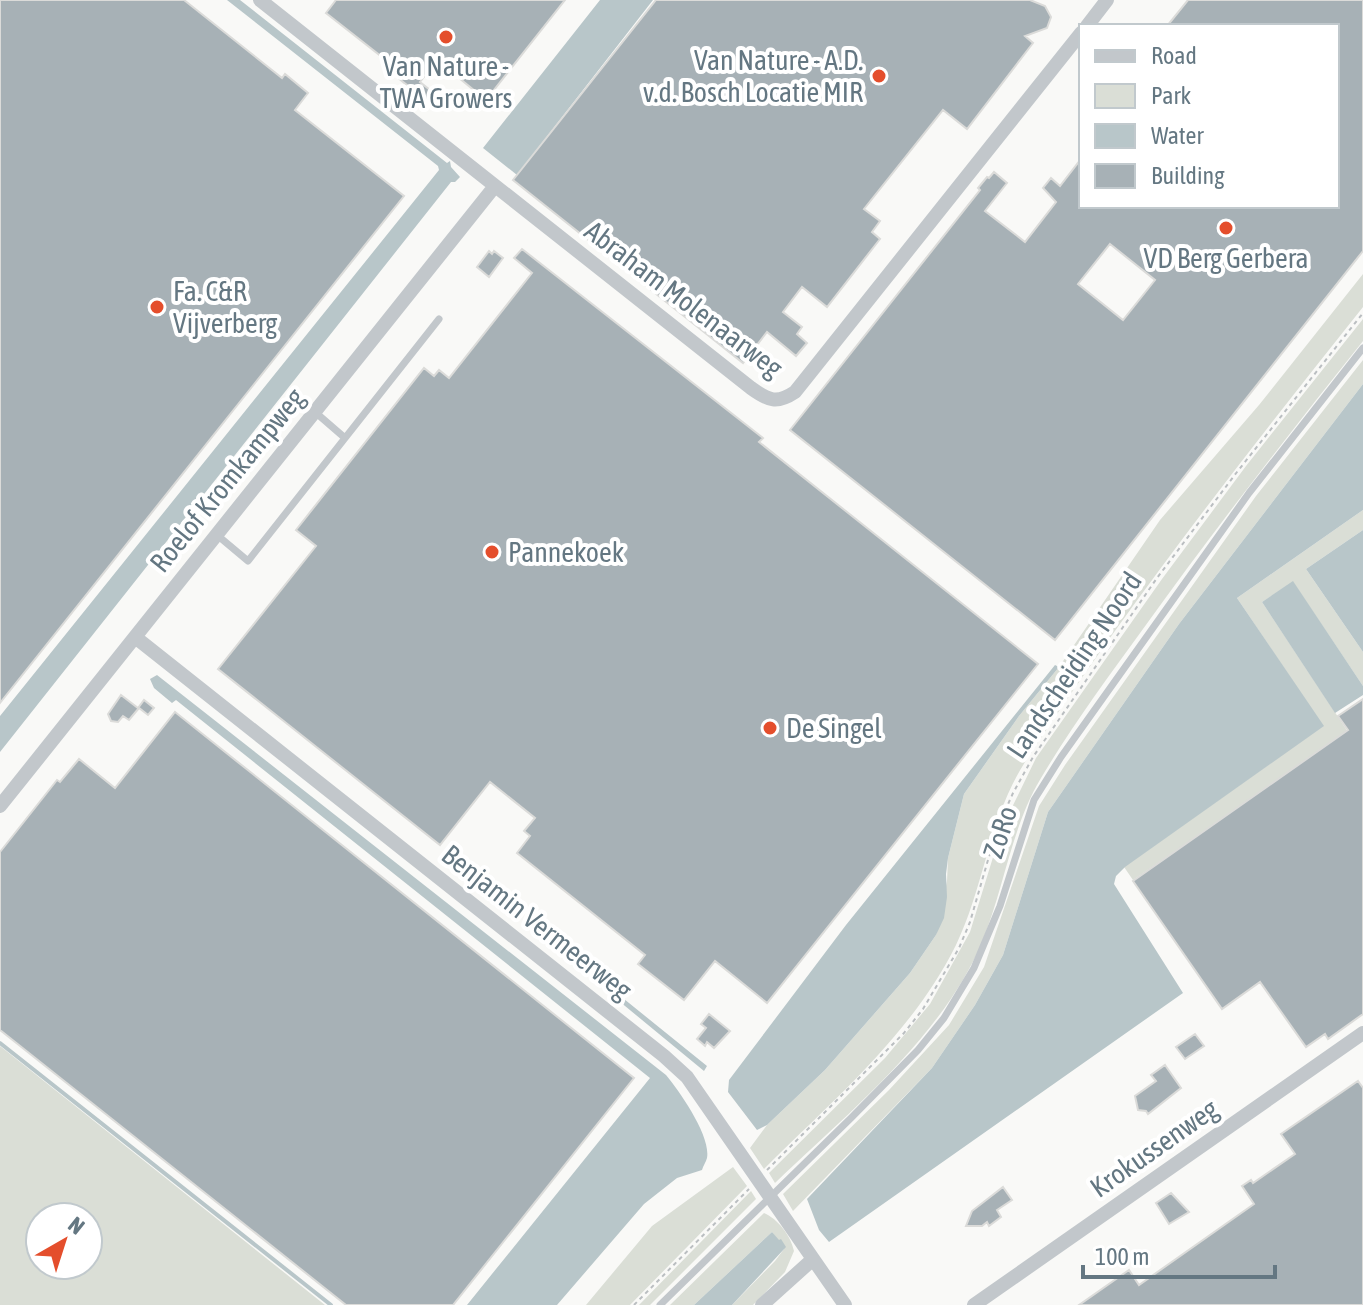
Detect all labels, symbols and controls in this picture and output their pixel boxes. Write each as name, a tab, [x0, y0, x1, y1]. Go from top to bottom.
legend	[1079, 24, 1339, 208]
marker: Van Nature - TWA Growers	[437, 28, 455, 46]
text: Road	[1151, 42, 1197, 69]
place label: Van Nature - A.D. v.d. Bosch Locatie MIR	[643, 44, 863, 108]
place label: Van Nature - TWA Growers	[380, 50, 512, 114]
marker: Van Nature - A.D. v.d. Bosch Locatie MIR	[870, 67, 888, 85]
text: Park	[1151, 82, 1192, 109]
text: Water	[1151, 122, 1204, 149]
text: Building	[1151, 162, 1225, 189]
street label: Abraham Molenaarweg	[579, 214, 789, 384]
marker: VD Berg Gerbera	[1217, 219, 1235, 237]
place label: VD Berg Gerbera	[1143, 242, 1309, 274]
place label: Fa. C&R Vijverberg	[173, 275, 277, 339]
marker: Fa. C&R Vijverberg	[148, 298, 166, 316]
street label: Roelof Kromkampweg	[143, 382, 311, 578]
place label: Pannekoek	[508, 536, 624, 568]
marker: Pannekoek	[483, 543, 501, 561]
street label: Landscheiding Noord	[1000, 566, 1148, 764]
place label: De Singel	[786, 712, 882, 744]
marker: De Singel	[761, 719, 779, 737]
street label: ZoRo	[977, 802, 1023, 862]
street label: Benjamin Vermeerweg	[436, 838, 638, 1006]
street label: Krokussenweg	[1084, 1092, 1224, 1204]
north arrow	[24, 1201, 104, 1281]
text: N	[63, 1211, 90, 1240]
scale bar	[1083, 1229, 1275, 1279]
text: 100 m	[1095, 1243, 1149, 1270]

